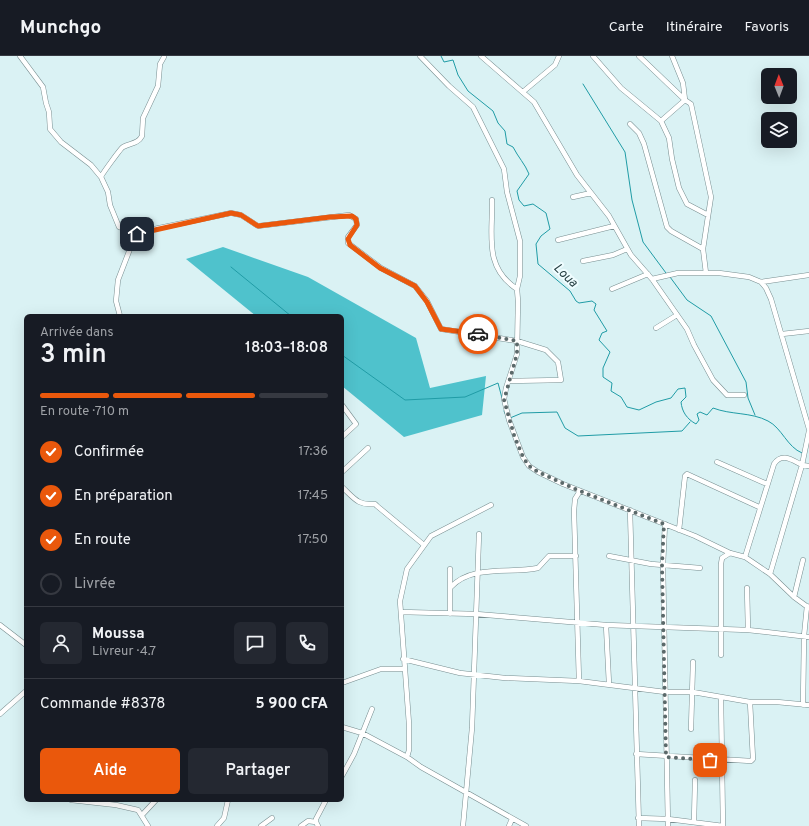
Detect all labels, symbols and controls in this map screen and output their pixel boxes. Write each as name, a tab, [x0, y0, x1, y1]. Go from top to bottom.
text: Munchgo	[20, 16, 101, 40]
text: Carte	[609, 19, 644, 36]
text: Itinéraire	[666, 19, 723, 36]
text: Favoris	[745, 19, 789, 36]
north arrow	[761, 68, 797, 104]
map controls	[761, 68, 797, 148]
button: layers	[761, 112, 797, 148]
pin	[120, 217, 154, 251]
icon: home	[126, 223, 148, 245]
water label: Loua	[549, 261, 581, 292]
courier	[458, 314, 498, 354]
icon: car	[467, 323, 489, 345]
text: Arrivée dans	[40, 325, 113, 341]
text: 3 min	[40, 339, 107, 372]
text: 18:03–18:08	[245, 339, 328, 358]
text: En route · 710 m	[40, 404, 129, 420]
icon: check	[40, 441, 62, 463]
text: Confirmée	[74, 443, 144, 462]
text: 17:36	[298, 444, 328, 460]
icon: check	[40, 485, 62, 507]
text: En préparation	[74, 487, 173, 506]
text: 17:45	[298, 488, 328, 504]
icon: check	[40, 529, 62, 551]
text: En route	[74, 531, 131, 550]
text: 17:50	[298, 532, 328, 548]
text: Livrée	[74, 575, 116, 594]
button: person	[40, 622, 82, 664]
button: chat	[234, 622, 276, 664]
button: phone	[286, 622, 328, 664]
text: Moussa	[92, 625, 145, 644]
text: Livreur · 4.7	[92, 644, 156, 660]
text: Commande #8378	[40, 695, 165, 714]
text: 5 900 CFA	[255, 695, 328, 714]
pin	[693, 743, 727, 777]
button: Aide	[40, 748, 180, 794]
button: Partager	[188, 748, 328, 794]
icon: bag	[699, 749, 721, 771]

